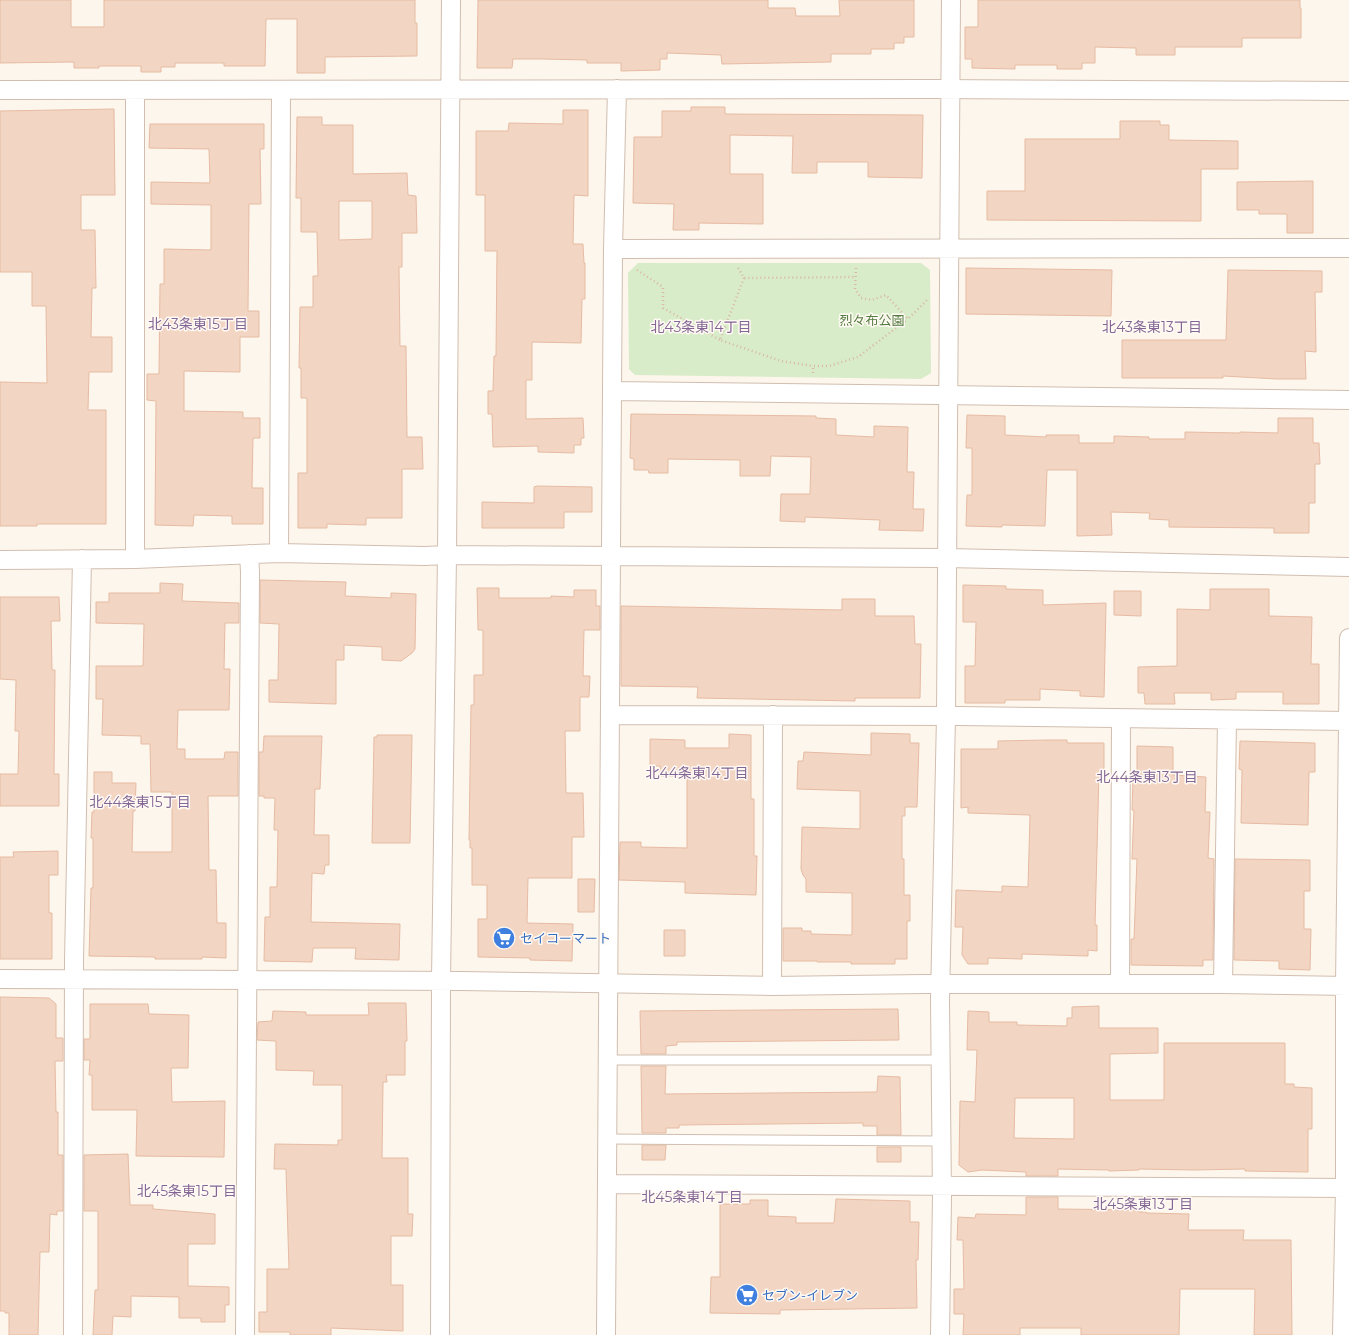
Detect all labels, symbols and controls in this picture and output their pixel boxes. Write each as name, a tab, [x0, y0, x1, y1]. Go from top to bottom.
park label: 烈々布公園	[839, 312, 905, 328]
district label: 北43条東15丁目	[148, 315, 248, 333]
district label: 北43条東14丁目	[650, 318, 752, 336]
district label: 北43条東13丁目	[1102, 318, 1202, 336]
district label: 北44条東14丁目	[646, 764, 748, 782]
district label: 北44条東13丁目	[1096, 768, 1198, 786]
district label: 北44条東15丁目	[89, 793, 191, 811]
supermarket icon: セイコーマート	[491, 925, 517, 951]
place label: セイコーマート	[520, 930, 611, 946]
district label: 北45条東15丁目	[137, 1182, 237, 1200]
district label: 北45条東14丁目	[641, 1188, 743, 1206]
district label: 北45条東13丁目	[1093, 1195, 1193, 1213]
supermarket icon: セブン-イレブン	[734, 1282, 760, 1308]
place label: セブン-イレブン	[762, 1287, 858, 1303]

